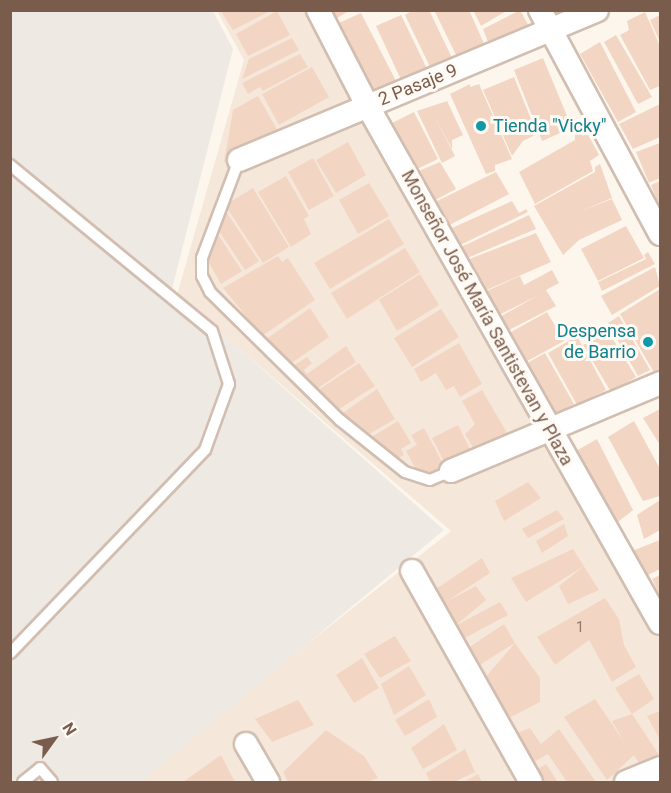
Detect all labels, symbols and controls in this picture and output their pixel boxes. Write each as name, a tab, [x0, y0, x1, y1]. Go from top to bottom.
street label: 2 Pasaje 9	[375, 59, 461, 111]
place label: Tienda "Vicky"	[493, 115, 607, 137]
marker: Tienda "Vicky"	[474, 119, 488, 133]
street label: Monseñor José María Santistevan y Plaza	[396, 166, 578, 470]
place label: Despensa de Barrio	[557, 321, 636, 364]
marker: Despensa de Barrio	[641, 335, 655, 349]
house number: 1	[576, 619, 584, 637]
north arrow	[24, 709, 84, 769]
text: N	[58, 719, 81, 739]

